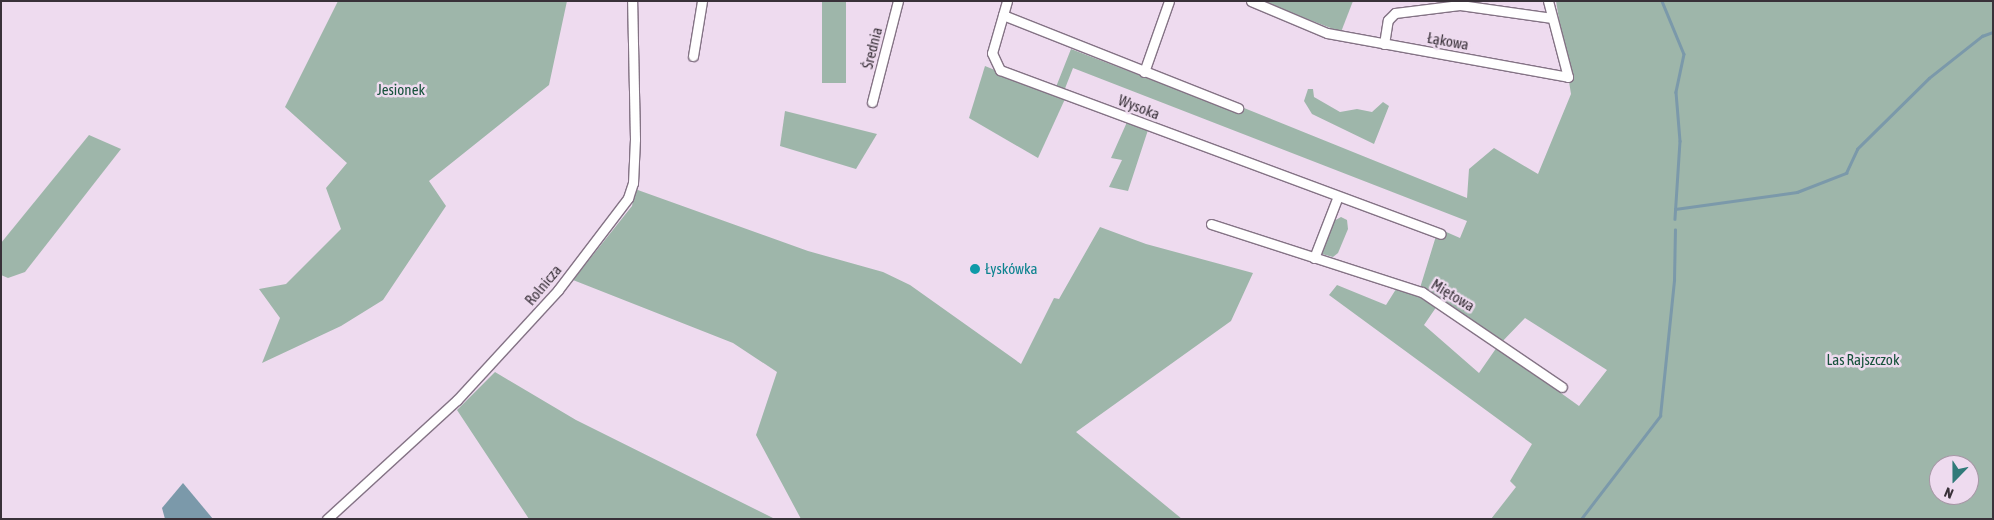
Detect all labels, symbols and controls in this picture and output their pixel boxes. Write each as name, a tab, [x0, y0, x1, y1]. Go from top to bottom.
street label: Średnia	[858, 25, 886, 71]
street label: Łąkowa	[1426, 29, 1470, 53]
park label: Jesionek	[377, 81, 425, 99]
street label: Wysoka	[1116, 91, 1162, 123]
place label: Łyskówka	[985, 260, 1038, 278]
street label: Rolnicza	[521, 261, 565, 309]
marker: Łyskówka	[969, 263, 981, 275]
street label: Miętowa	[1428, 275, 1478, 315]
park label: Las Rajszczok	[1826, 351, 1900, 369]
north arrow	[1929, 455, 1979, 505]
text: N	[1942, 484, 1956, 502]

